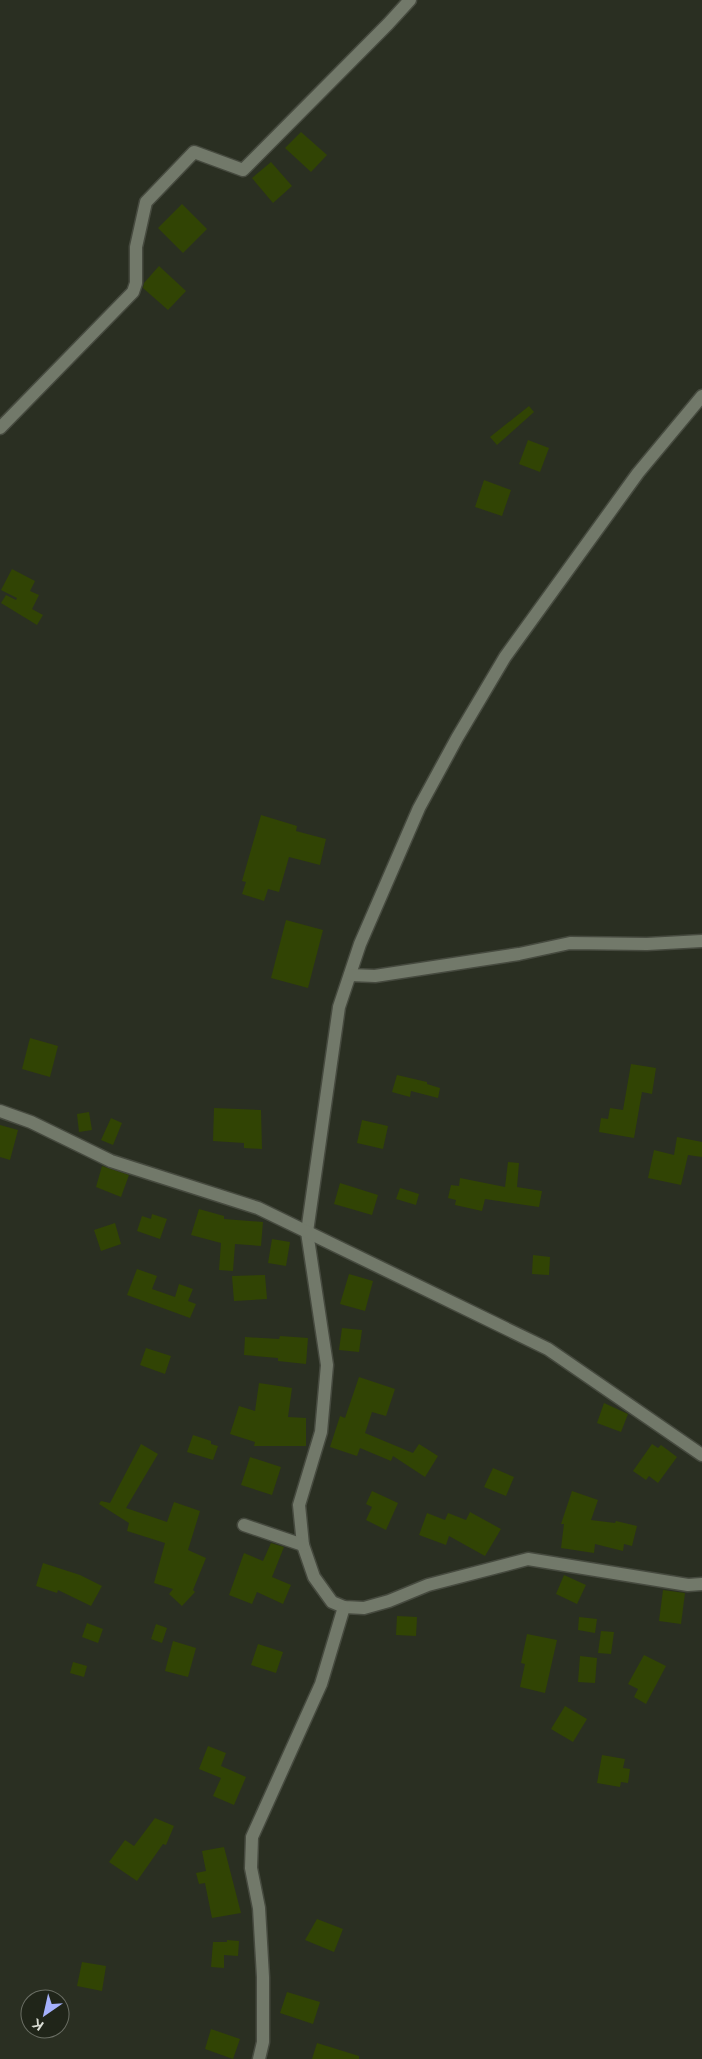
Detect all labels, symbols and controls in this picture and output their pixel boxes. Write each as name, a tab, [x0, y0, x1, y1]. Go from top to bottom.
north arrow	[20, 1989, 70, 2039]
text: K	[29, 2015, 46, 2034]

